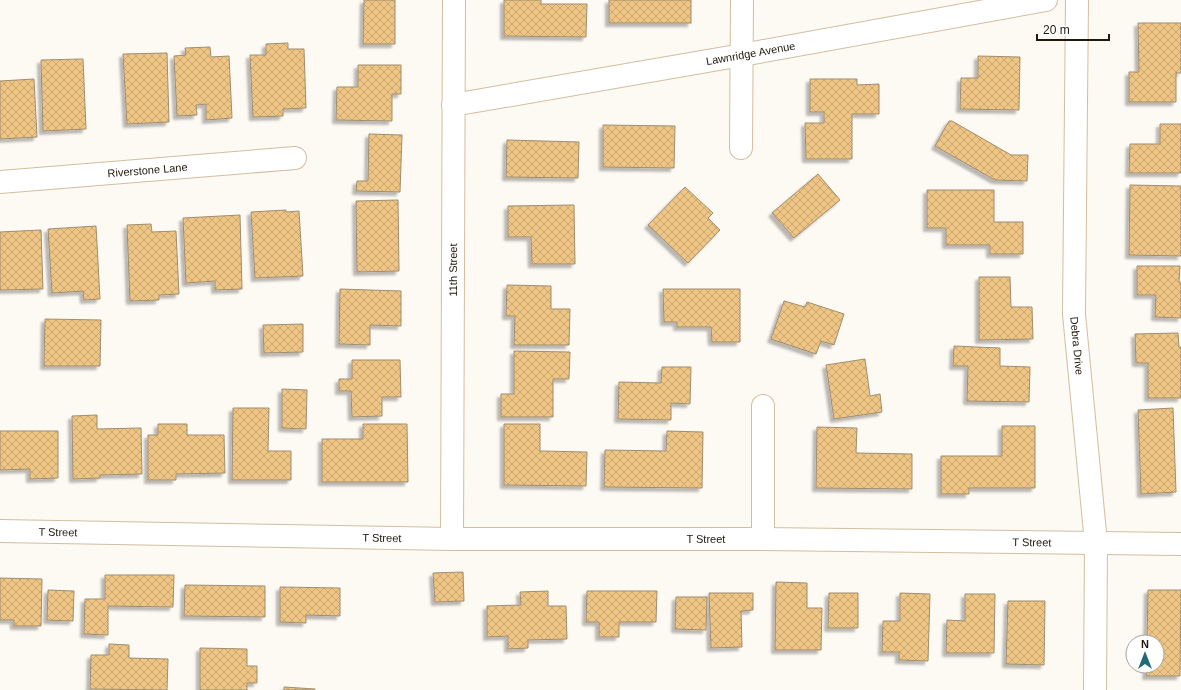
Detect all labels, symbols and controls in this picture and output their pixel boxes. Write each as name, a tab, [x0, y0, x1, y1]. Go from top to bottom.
scale bar	[1037, 16, 1109, 42]
text: 20 m	[1043, 23, 1070, 37]
street label: Lawnridge Avenue	[705, 39, 796, 67]
street label: Riverstone Lane	[107, 161, 188, 179]
street label: 11th Street	[447, 243, 459, 297]
street label: Debra Drive	[1068, 316, 1086, 376]
street label: T Street	[38, 526, 78, 538]
street label: T Street	[362, 531, 402, 544]
street label: T Street	[686, 533, 725, 545]
street label: T Street	[1012, 536, 1051, 548]
north arrow	[1125, 634, 1165, 674]
text: N	[1141, 638, 1149, 650]

